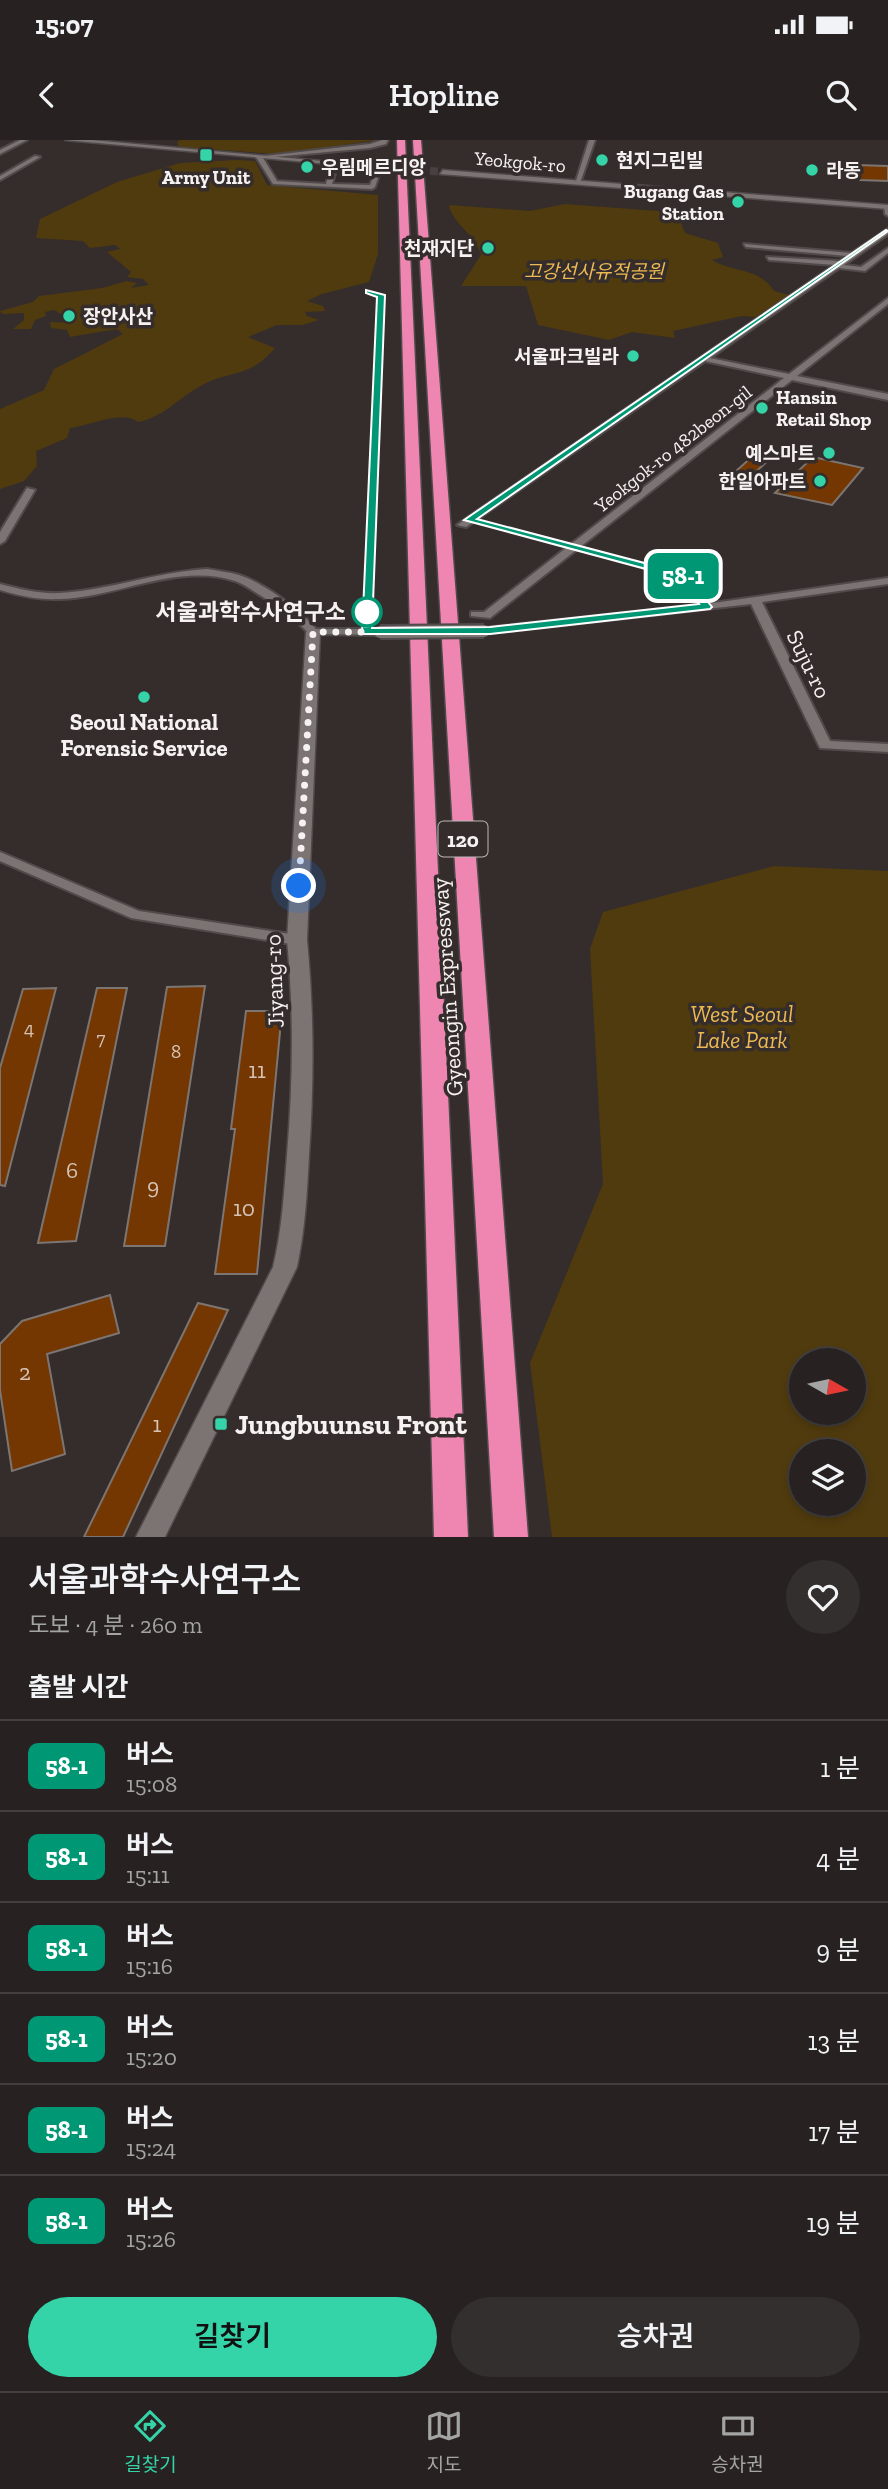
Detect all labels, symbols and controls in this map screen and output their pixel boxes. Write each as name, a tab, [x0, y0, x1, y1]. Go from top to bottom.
text: 15:07	[35, 9, 93, 41]
icon: back	[28, 76, 66, 114]
text: Hopline	[389, 76, 499, 114]
icon: search	[822, 76, 860, 114]
street label: Yeokgok-ro	[472, 146, 567, 177]
marker: Army Unit	[198, 147, 214, 163]
place label: 현지그린빌	[616, 149, 703, 172]
marker: 현지그린빌	[594, 152, 610, 168]
place label: 우림메르디앙	[321, 156, 426, 179]
marker: 우림메르디앙	[299, 159, 315, 175]
place label: 라동	[826, 159, 861, 182]
marker: 라동	[804, 162, 820, 178]
place label: Army Unit	[162, 166, 251, 189]
place label: Bugang Gas Station	[624, 180, 725, 225]
marker: Bugang Gas Station	[730, 194, 746, 210]
place label: 천재지단	[404, 237, 475, 260]
marker: 천재지단	[480, 240, 496, 256]
park label: 고강선사유적공원	[524, 260, 665, 283]
place label: 장안사산	[83, 305, 153, 328]
marker: 장안사산	[61, 308, 77, 324]
place label: 서울파크빌라	[514, 345, 620, 368]
marker: 서울파크빌라	[625, 348, 641, 364]
street label: Yeokgok-ro 482beon-gil	[589, 380, 756, 518]
place label: Hansin Retail Shop	[776, 386, 872, 431]
marker: Hansin Retail Shop	[754, 400, 770, 416]
place label: 예스마트	[745, 442, 815, 465]
marker: 예스마트	[821, 445, 837, 461]
place label: 한일아파트	[719, 470, 806, 493]
marker: 한일아파트	[812, 473, 828, 489]
line badge: 58-1	[634, 553, 732, 599]
text: 58-1	[662, 561, 704, 590]
marker: 서울과학수사연구소	[352, 597, 382, 627]
place label: 서울과학수사연구소	[156, 598, 346, 626]
street label: Suju-ro	[781, 625, 837, 703]
marker: Seoul National Forensic Service	[136, 689, 152, 705]
place label: Seoul National Forensic Service	[60, 708, 228, 762]
road number: 120	[438, 822, 488, 856]
your location	[281, 868, 316, 903]
street label: Gyeongin Expressway	[425, 876, 469, 1097]
street label: Jiyang-ro	[258, 934, 290, 1028]
park label: West Seoul Lake Park	[690, 1000, 794, 1054]
house number: 4	[24, 1017, 34, 1040]
house number: 7	[97, 1027, 106, 1050]
house number: 8	[171, 1040, 181, 1063]
house number: 11	[248, 1056, 266, 1084]
house number: 6	[66, 1156, 78, 1184]
house number: 9	[147, 1172, 159, 1200]
house number: 10	[233, 1194, 255, 1222]
north arrow	[789, 1348, 866, 1424]
map controls	[789, 1348, 866, 1516]
house number: 2	[19, 1358, 31, 1386]
place label: Jungbuunsu Front	[235, 1408, 468, 1441]
house number: 1	[153, 1410, 162, 1438]
marker: Jungbuunsu Front	[213, 1416, 229, 1432]
button: layers	[789, 1439, 866, 1516]
text: 서울과학수사연구소	[28, 1560, 301, 1599]
button: heart	[786, 1560, 860, 1634]
text: 도보 · 4 분 · 260 m	[28, 1611, 202, 1639]
text: 출발 시간	[28, 1671, 129, 1703]
text: 버스	[126, 1738, 174, 1770]
text: 58-1	[45, 1751, 88, 1780]
text: 1 분	[820, 1752, 860, 1784]
text: 15:08	[126, 1770, 177, 1798]
text: 버스	[126, 1829, 174, 1861]
text: 58-1	[45, 1842, 88, 1871]
text: 4 분	[816, 1843, 860, 1875]
text: 15:11	[126, 1861, 170, 1889]
text: 버스	[126, 1920, 174, 1952]
text: 58-1	[45, 1933, 88, 1962]
text: 9 분	[816, 1934, 860, 1966]
text: 15:16	[126, 1952, 173, 1980]
text: 버스	[126, 2011, 174, 2043]
text: 58-1	[45, 2024, 88, 2053]
text: 13 분	[807, 2025, 860, 2057]
text: 15:20	[126, 2043, 177, 2071]
text: 버스	[126, 2102, 174, 2134]
text: 58-1	[45, 2115, 88, 2144]
text: 17 분	[808, 2116, 860, 2148]
text: 15:24	[126, 2134, 176, 2162]
text: 버스	[126, 2193, 174, 2225]
text: 58-1	[45, 2206, 88, 2235]
text: 19 분	[806, 2207, 860, 2239]
text: 15:26	[126, 2225, 176, 2253]
button: 길찾기	[28, 2297, 437, 2377]
button: 승차권	[451, 2297, 860, 2377]
tab: 길찾기	[124, 2407, 177, 2476]
tab: 지도	[425, 2407, 463, 2476]
tab: 승차권	[711, 2407, 764, 2476]

